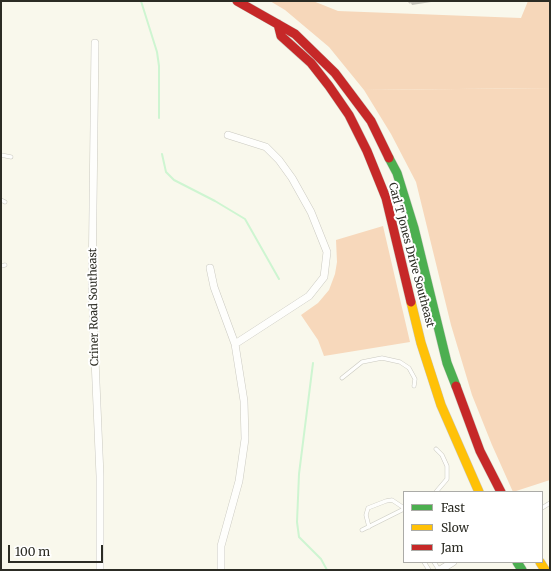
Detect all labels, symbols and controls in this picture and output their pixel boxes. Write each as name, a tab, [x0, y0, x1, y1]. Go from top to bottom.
street label: Carl T Jones Drive Southeast	[385, 181, 437, 329]
street label: Criner Road Southeast	[86, 248, 102, 366]
legend	[403, 491, 543, 563]
text: Fast	[441, 500, 465, 515]
text: Slow	[441, 520, 469, 535]
scale bar	[10, 537, 105, 563]
text: Jam	[441, 540, 463, 555]
text: 100 m	[15, 544, 50, 559]

